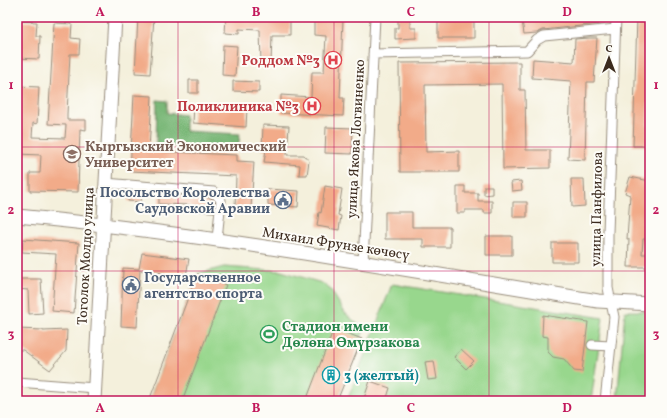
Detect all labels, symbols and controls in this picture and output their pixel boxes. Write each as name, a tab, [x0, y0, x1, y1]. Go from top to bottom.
text: A	[95, 4, 105, 22]
text: B	[252, 4, 261, 22]
text: C	[407, 4, 415, 22]
text: D	[562, 4, 572, 22]
north arrow	[589, 38, 629, 78]
text: С	[605, 42, 613, 57]
hospital icon: Роддом №3	[323, 50, 343, 70]
place label: Роддом №3	[241, 52, 320, 71]
street label: улица Якова Логвиненко	[343, 59, 370, 219]
text: 1	[8, 77, 14, 95]
text: 1	[653, 77, 659, 95]
hospital icon: Поликлиника №3	[302, 96, 322, 116]
place label: Поликлиника №3	[177, 98, 299, 117]
place label: Кыргызский Экономический Университет	[85, 138, 286, 173]
school or university icon: Кыргызский Экономический Университет	[62, 144, 82, 164]
street label: улица Панфилова	[587, 151, 608, 267]
place label: Посольство Королевства Саудовской Аравии	[100, 184, 270, 219]
street label: Тоголок Молдо улица	[73, 187, 100, 325]
public building icon: Посольство Королевства Саудовской Аравии	[273, 190, 293, 210]
text: 2	[8, 202, 15, 220]
text: 2	[653, 202, 660, 220]
street label: Михаил Фрунзе көчөсү	[261, 223, 411, 266]
place label: Государственное агентство спорта	[144, 269, 263, 304]
public building icon: Государственное агентство спорта	[121, 275, 141, 295]
place label: Стадион имени Дөлөна Өмүрзакова	[282, 318, 420, 353]
sports icon: Стадион имени Дөлөна Өмүрзакова	[259, 324, 279, 344]
text: 3	[8, 326, 15, 344]
text: 3	[653, 326, 660, 344]
building icon: 3 (желтый)	[321, 365, 341, 385]
place label: 3 (желтый)	[344, 367, 419, 386]
text: A	[95, 400, 105, 418]
text: B	[252, 400, 261, 418]
text: C	[407, 400, 415, 418]
text: D	[562, 400, 572, 418]

